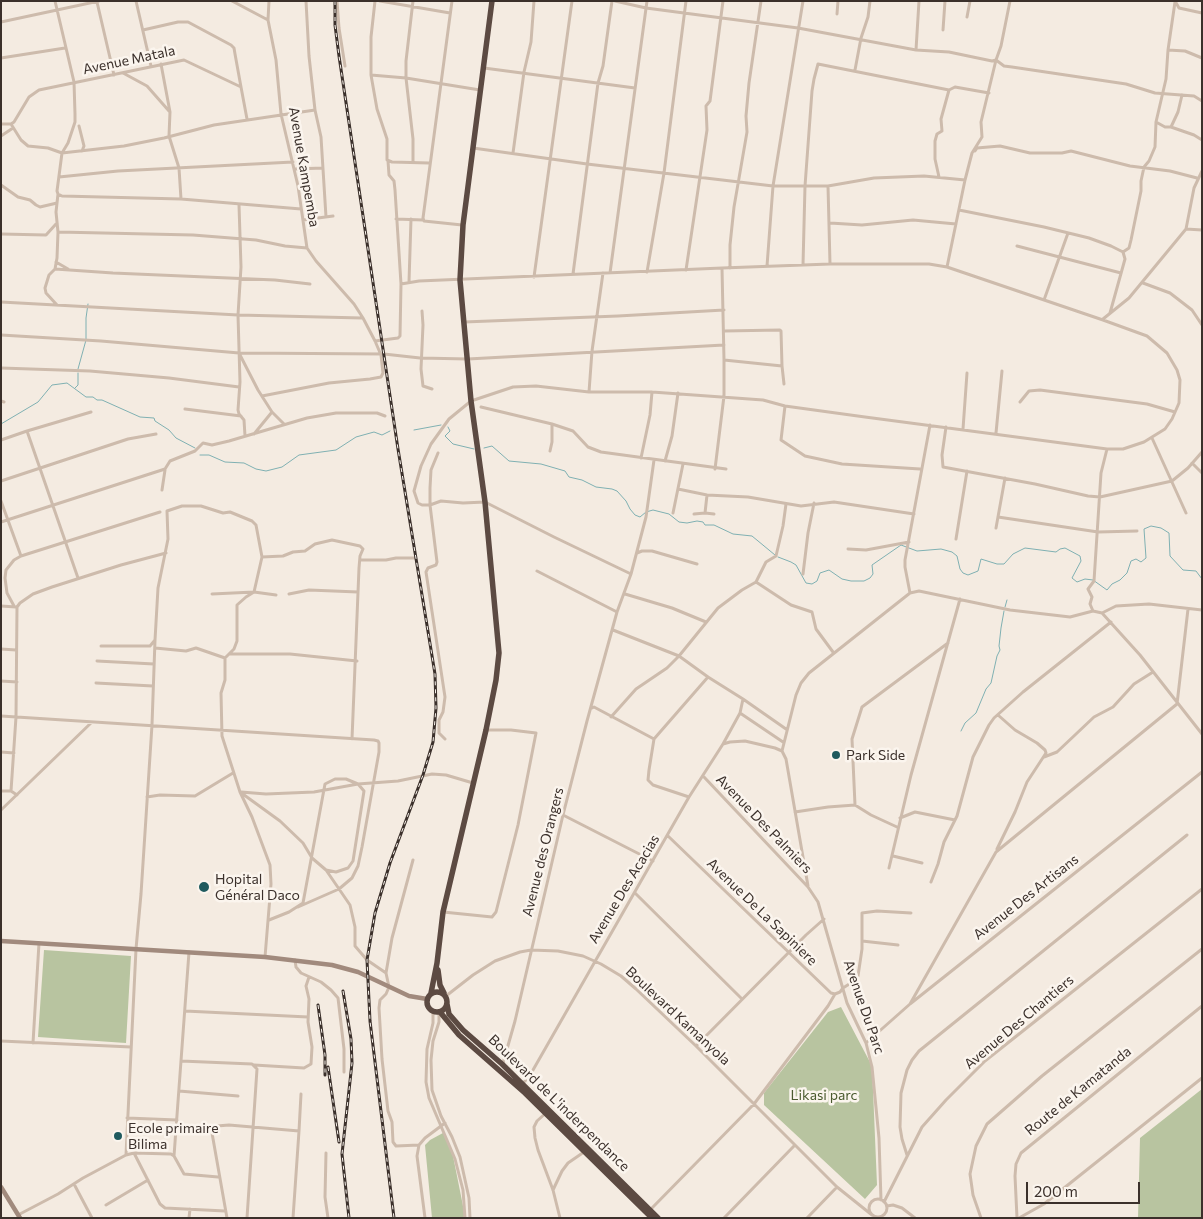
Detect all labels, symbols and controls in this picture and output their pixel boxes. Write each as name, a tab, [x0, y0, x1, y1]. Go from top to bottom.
street label: Avenue Matala	[81, 42, 177, 78]
street label: Avenue Kampemba	[285, 106, 323, 228]
place label: Park Side	[846, 747, 905, 763]
marker: Park Side	[830, 749, 842, 761]
street label: Avenue Des Palmiers	[713, 771, 815, 877]
street label: Avenue des Orangers	[519, 786, 567, 918]
street label: Avenue Des Acacias	[585, 832, 663, 946]
street label: Avenue Des Artisans	[970, 851, 1082, 943]
street label: Avenue De La Sapiniere	[703, 855, 821, 969]
place label: Hopital Général Daco	[215, 871, 300, 904]
marker: Hopital Général Daco	[197, 880, 211, 894]
street label: Avenue Du Parc	[840, 958, 888, 1056]
street label: Boulevard Kamanyola	[622, 963, 734, 1069]
street label: Avenue Des Chantiers	[961, 971, 1077, 1073]
street label: Boulevard de L'inderpendance	[485, 1031, 633, 1175]
street label: Route de Kamatanda	[1022, 1043, 1134, 1139]
park label: Likasi parc	[790, 1087, 858, 1103]
place label: Ecole primaire Bilima	[128, 1120, 219, 1152]
marker: Ecole primaire Bilima	[112, 1130, 124, 1142]
scale bar	[1028, 1172, 1142, 1204]
text: 200 m	[1034, 1182, 1078, 1200]

